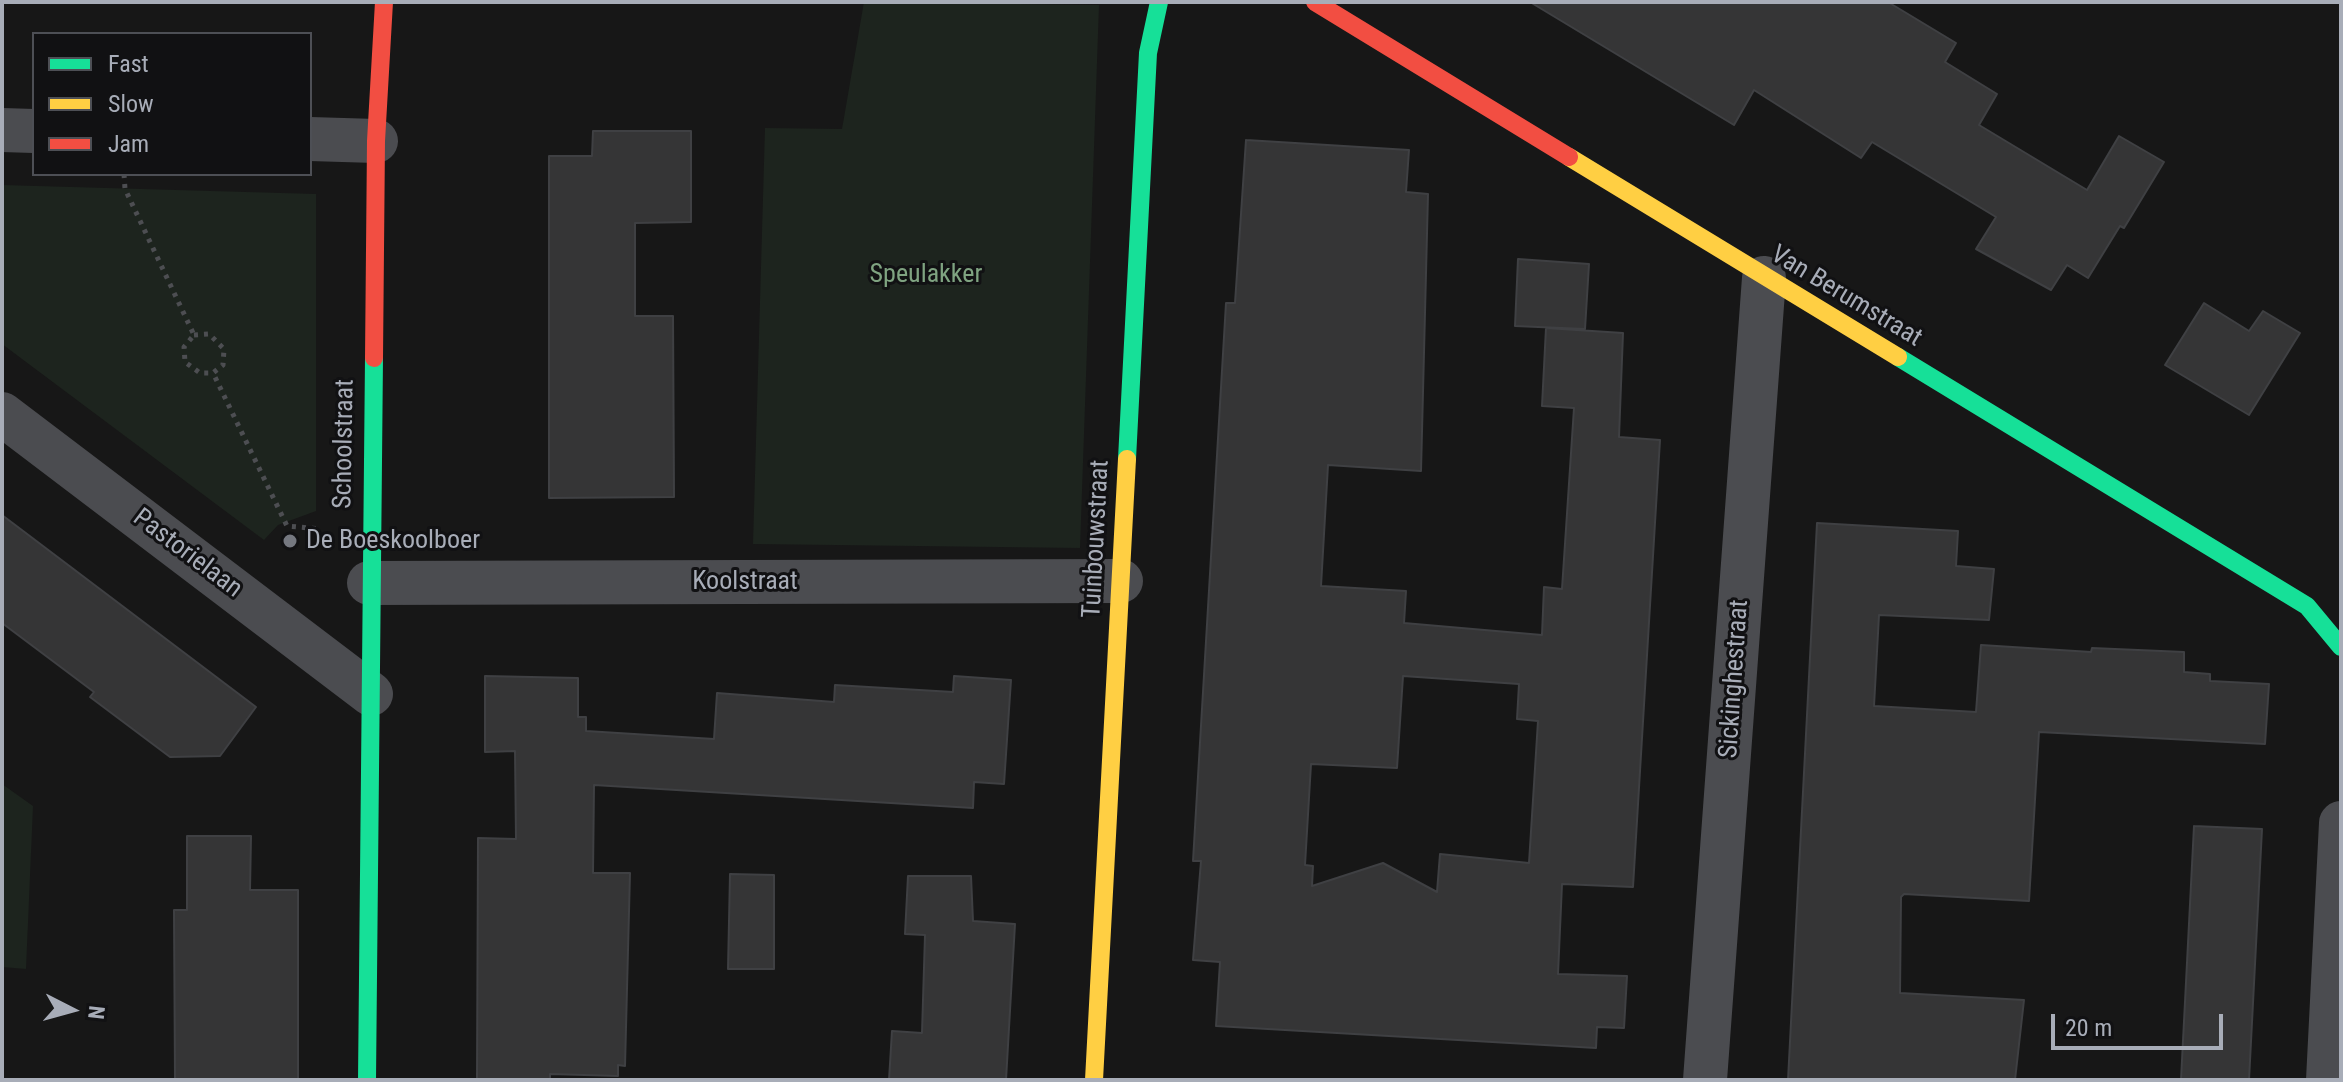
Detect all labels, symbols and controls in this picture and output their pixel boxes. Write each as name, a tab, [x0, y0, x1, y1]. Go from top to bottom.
legend	[32, 32, 312, 176]
text: Fast	[108, 50, 149, 78]
text: Slow	[108, 90, 154, 118]
text: Jam	[108, 130, 149, 158]
street label: Van Berumstraat	[1765, 240, 1927, 354]
park label: Speulakker	[870, 259, 982, 291]
street label: Schoolstraat	[328, 379, 362, 509]
street label: Tuinbouwstraat	[1077, 459, 1117, 619]
street label: Pastorielaan	[126, 503, 248, 605]
place label: De Boeskoolboer	[306, 525, 480, 557]
marker: De Boeskoolboer	[281, 532, 299, 550]
street label: Koolstraat	[692, 566, 798, 598]
street label: Sickinghestraat	[1714, 599, 1756, 759]
north arrow	[32, 970, 112, 1050]
scale bar	[2055, 998, 2227, 1048]
text: N	[83, 1005, 110, 1021]
text: 20 m	[2065, 1014, 2112, 1042]

